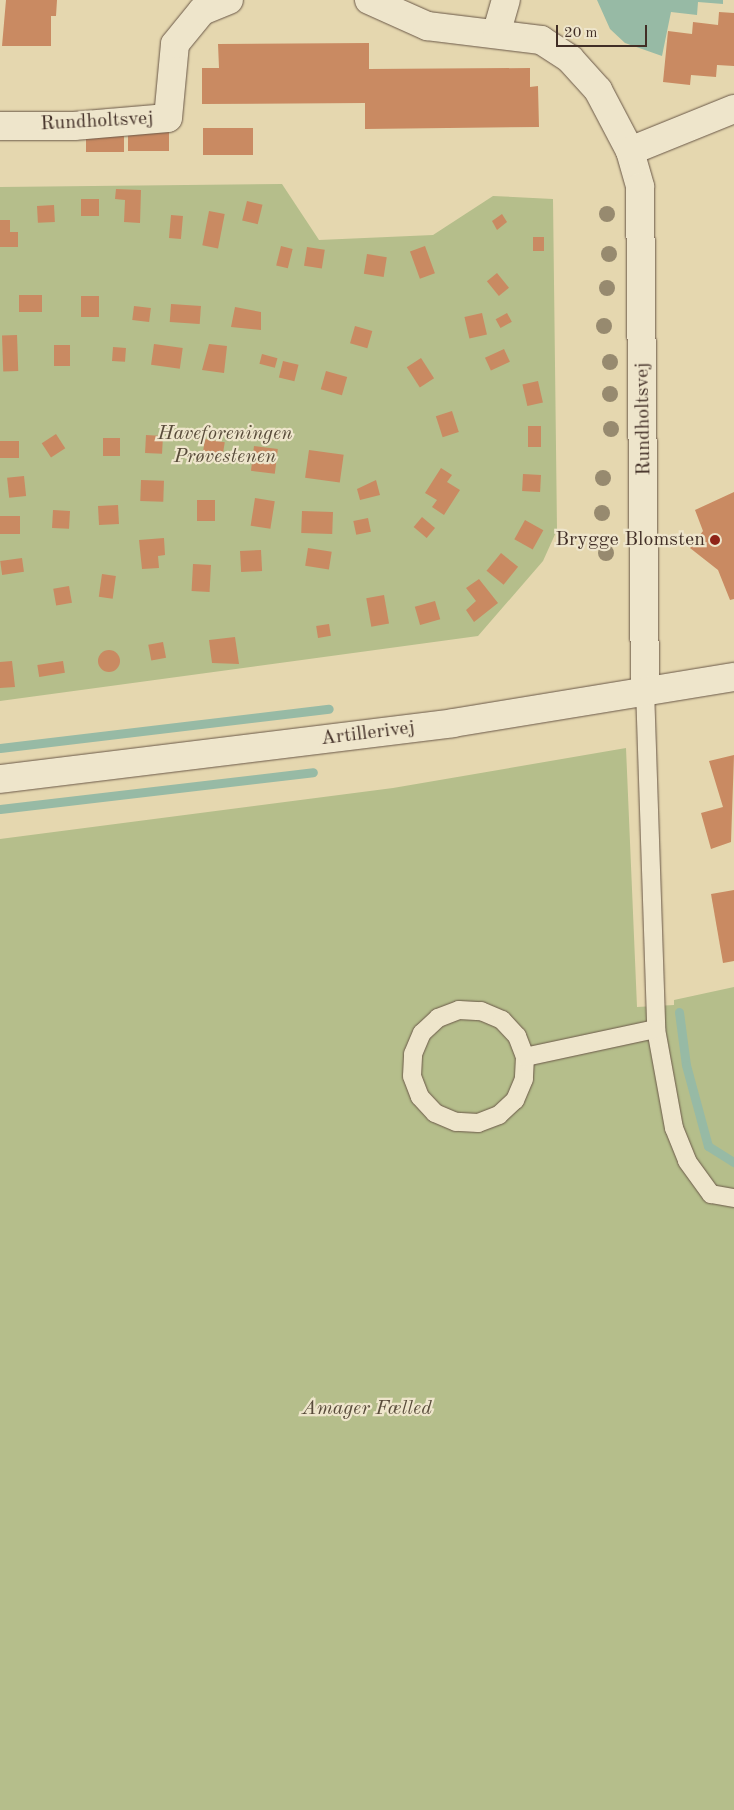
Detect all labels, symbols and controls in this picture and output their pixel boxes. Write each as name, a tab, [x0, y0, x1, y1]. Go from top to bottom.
scale bar	[559, 15, 650, 47]
text: 20 m	[564, 26, 598, 41]
street label: Rundholtsvej	[40, 107, 154, 137]
street label: Rundholtsvej	[631, 362, 657, 476]
park label: Haveforeningen Prøvestenen	[157, 422, 293, 469]
place label: Brygge Blomsten	[555, 528, 705, 552]
marker: Brygge Blomsten	[709, 534, 721, 546]
street label: Artillerivej	[320, 716, 416, 752]
park label: Amager Fælled	[302, 1397, 432, 1421]

